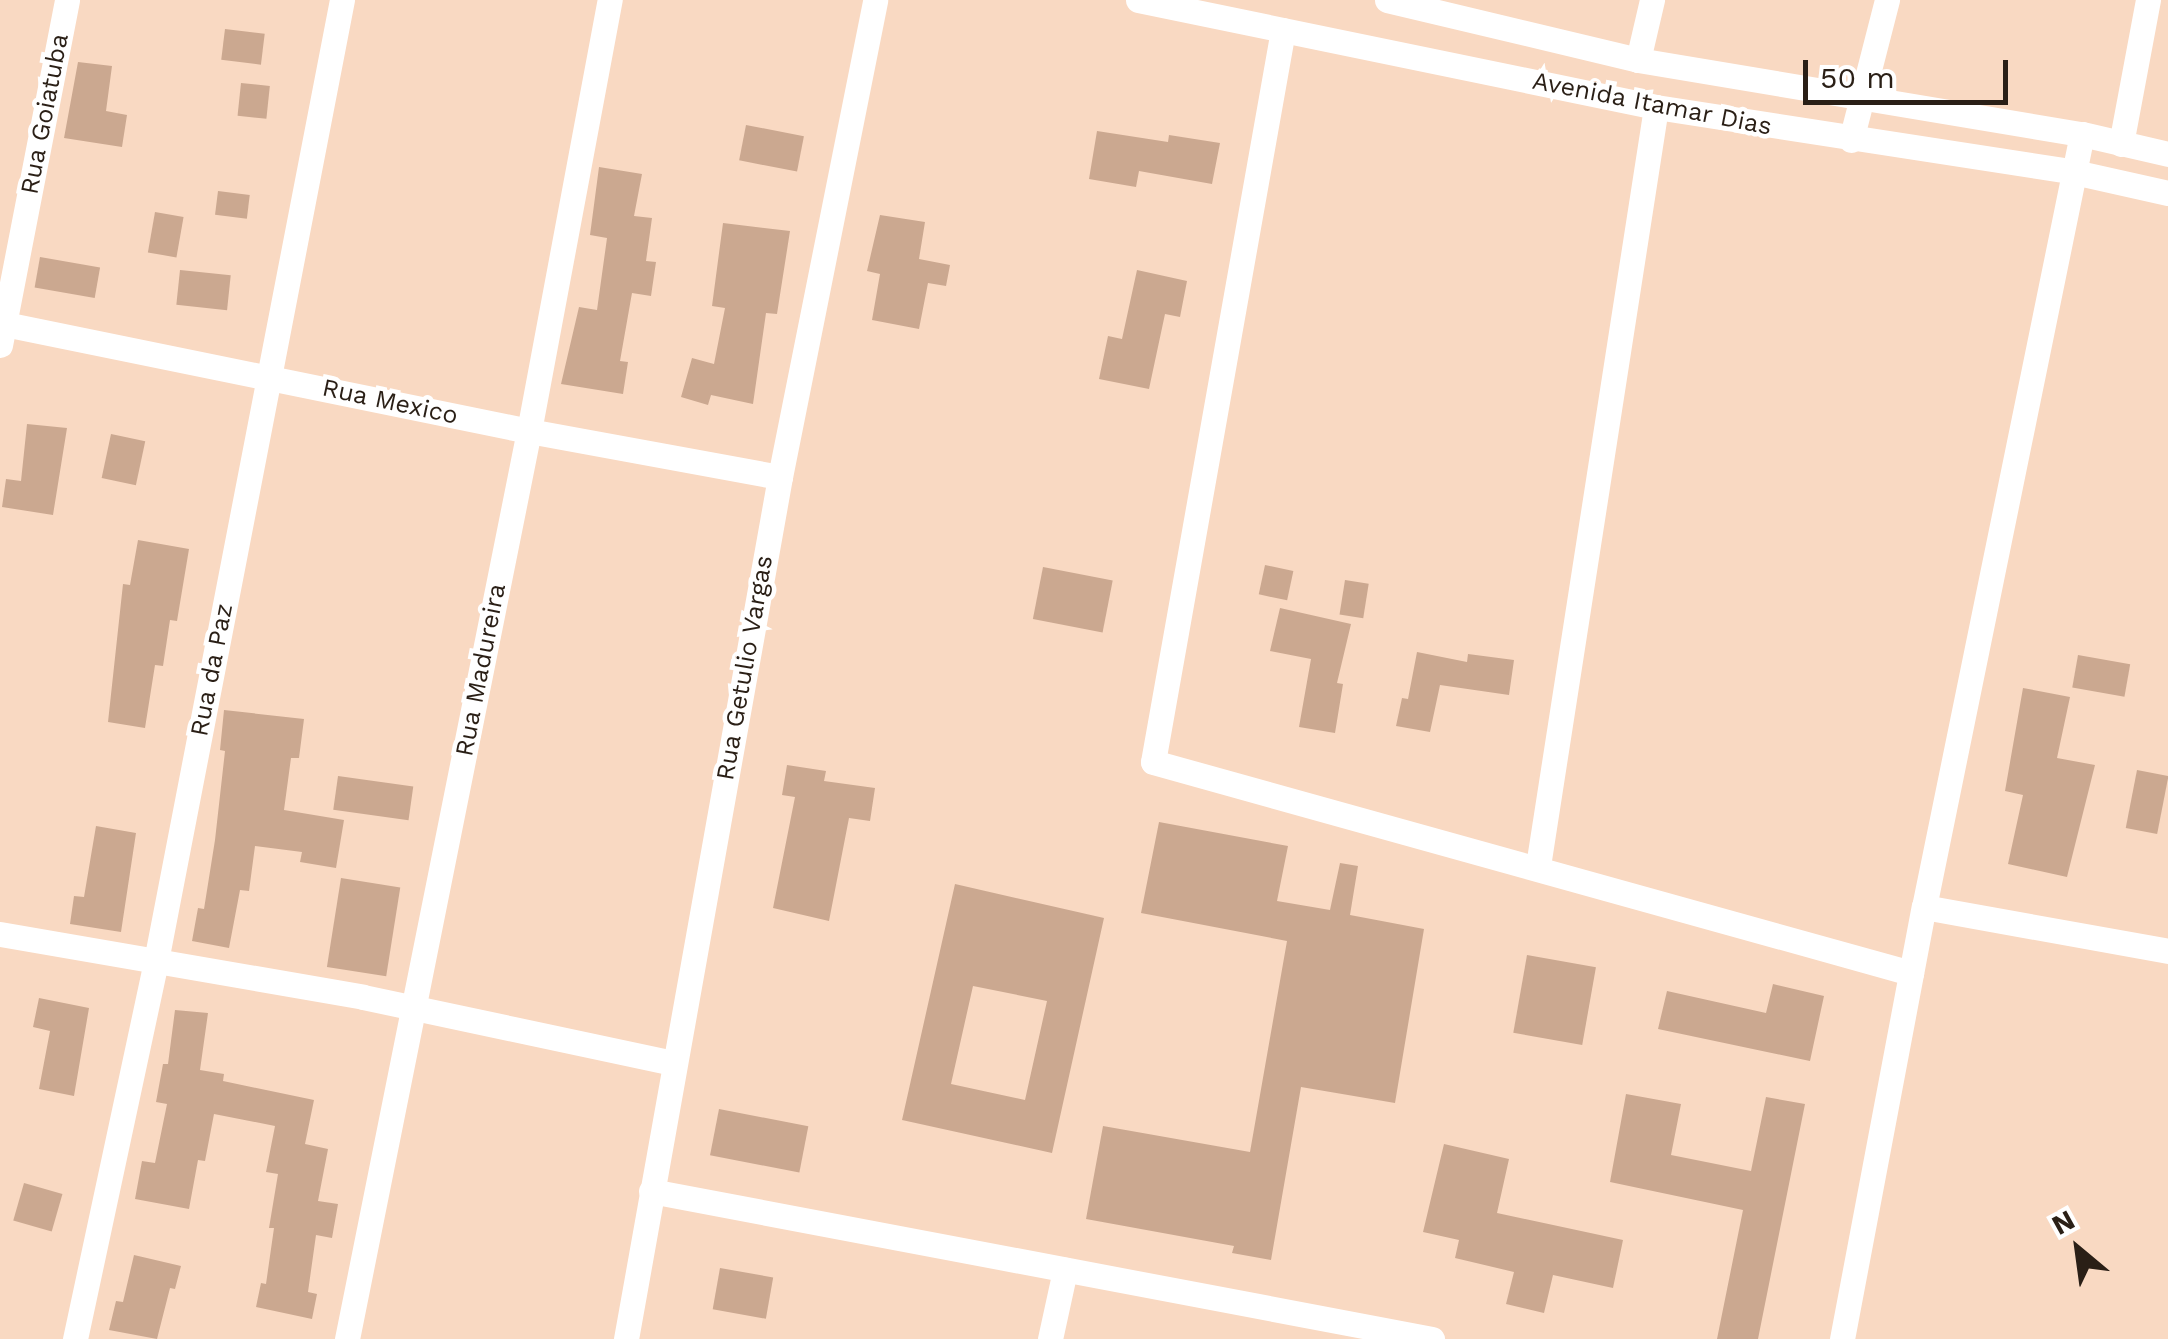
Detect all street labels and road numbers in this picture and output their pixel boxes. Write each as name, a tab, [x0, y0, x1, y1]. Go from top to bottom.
street label: Rua Goiatuba	[15, 31, 75, 197]
street label: Avenida Itamar Dias	[1529, 66, 1775, 142]
street label: Rua Mexico	[319, 373, 461, 431]
street label: Rua Getulio Vargas	[710, 552, 780, 784]
street label: Rua Madureira	[450, 581, 512, 759]
street label: Rua da Paz	[184, 601, 240, 739]

